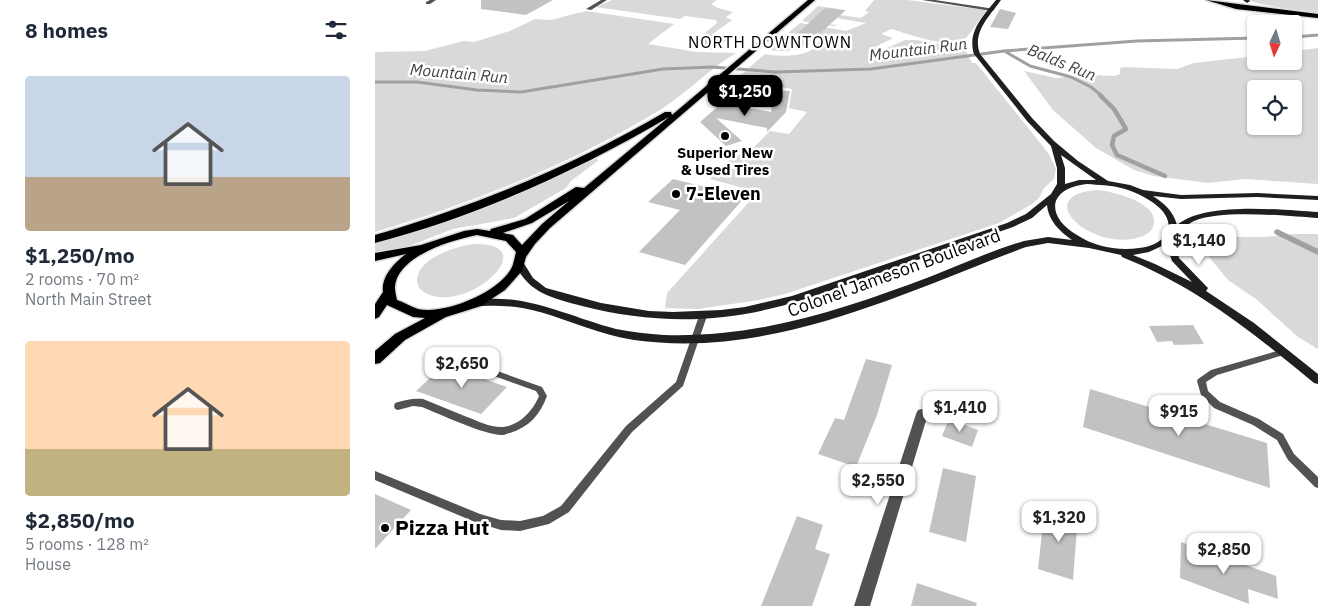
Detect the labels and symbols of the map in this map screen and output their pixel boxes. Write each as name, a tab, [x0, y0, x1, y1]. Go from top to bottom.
north arrow	[1247, 15, 1303, 70]
district label: NORTH DOWNTOWN	[688, 32, 852, 52]
water label: Mountain Run	[868, 33, 968, 65]
water label: Balds Run	[1025, 39, 1099, 85]
water label: Mountain Run	[409, 59, 509, 87]
pin: $1,250	[704, 74, 786, 117]
marker: Superior New & Used Tires	[719, 130, 731, 142]
place label: Superior New & Used Tires	[677, 143, 773, 179]
place label: 7-Eleven	[686, 182, 761, 205]
marker: 7-Eleven	[670, 188, 682, 200]
street label: Colonel Jameson Boulevard	[784, 223, 1004, 322]
pin: $1,140	[1158, 224, 1240, 266]
pin: $2,650	[421, 346, 503, 389]
pin: $1,410	[919, 390, 1001, 433]
pin: $915	[1149, 394, 1209, 437]
pin: $2,550	[837, 464, 919, 506]
pin: $1,320	[1018, 500, 1100, 543]
place label: Pizza Hut	[395, 513, 489, 541]
marker: Pizza Hut	[379, 522, 391, 534]
pin: $2,850	[1183, 532, 1265, 575]

